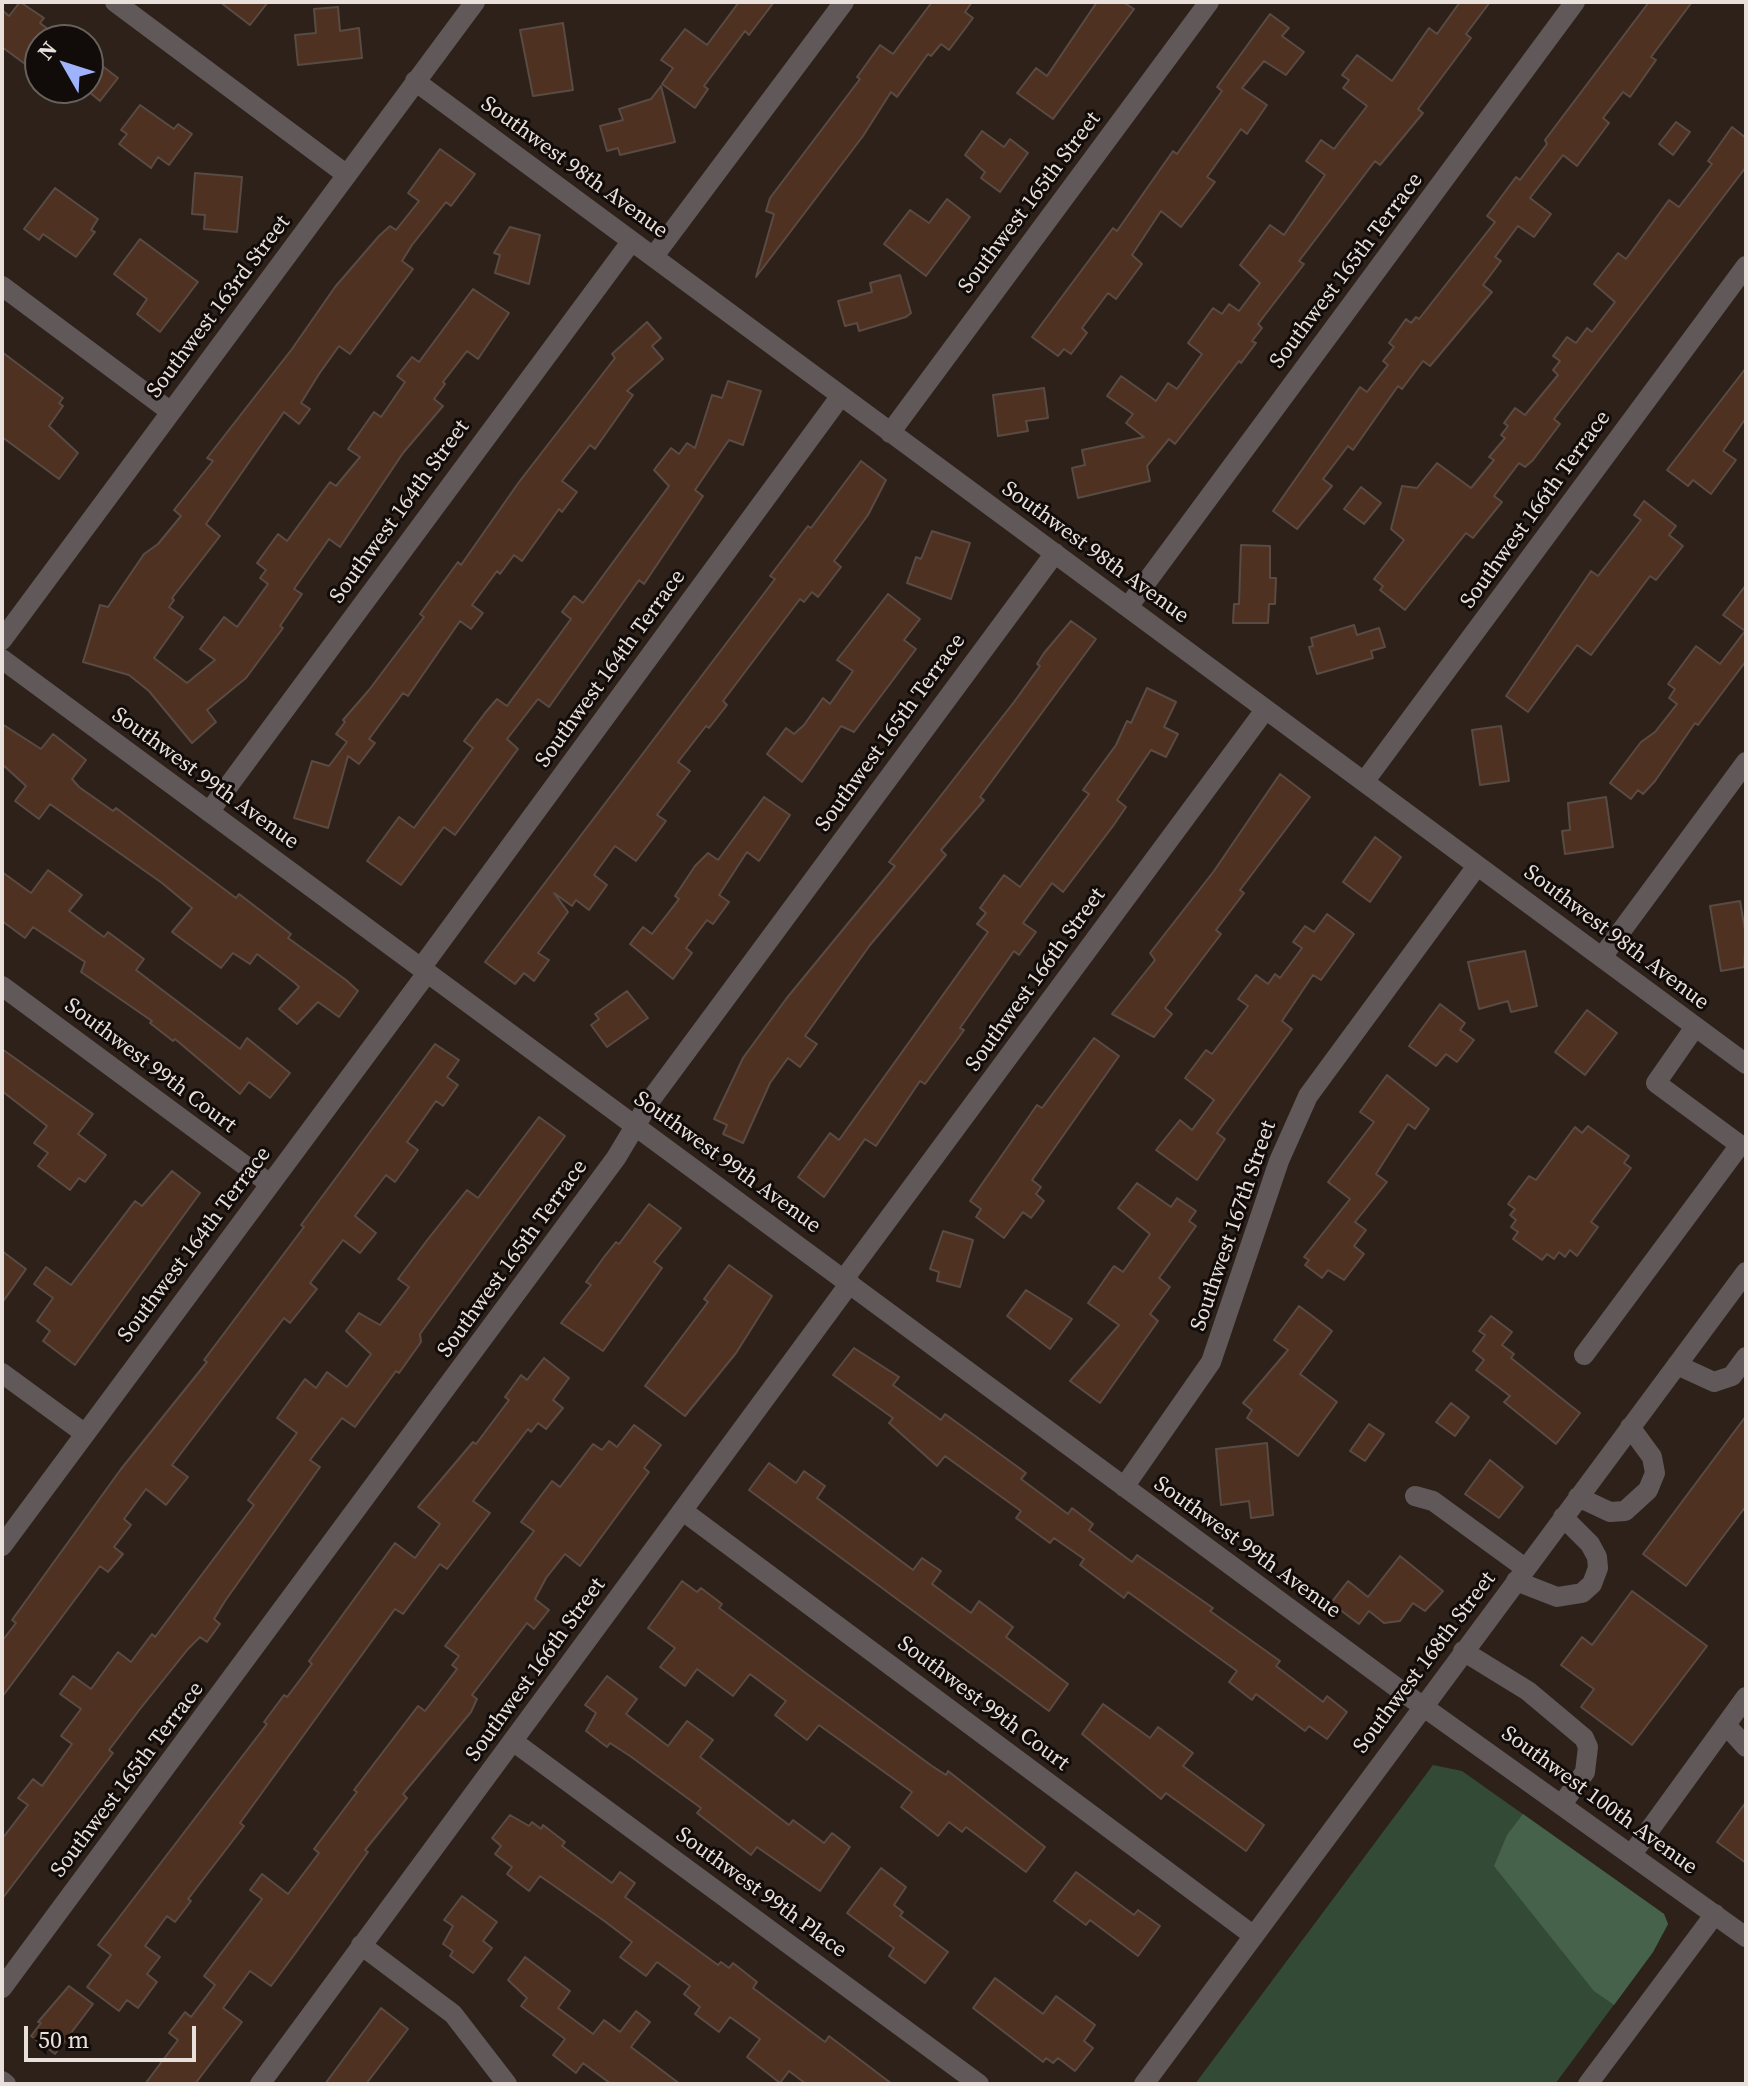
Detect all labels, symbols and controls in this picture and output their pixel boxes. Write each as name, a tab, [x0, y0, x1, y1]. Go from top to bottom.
north arrow	[24, 24, 104, 104]
text: N	[30, 34, 64, 66]
street label: Southwest 98th Avenue	[475, 91, 673, 245]
street label: Southwest 165th Street	[953, 107, 1107, 299]
street label: Southwest 165th Terrace	[1265, 168, 1429, 374]
street label: Southwest 163rd Street	[142, 211, 296, 403]
street label: Southwest 166th Terrace	[1455, 406, 1617, 614]
street label: Southwest 164th Street	[325, 415, 475, 609]
street label: Southwest 98th Avenue	[996, 476, 1194, 630]
street label: Southwest 164th Terrace	[530, 565, 692, 773]
street label: Southwest 165th Terrace	[810, 629, 972, 837]
street label: Southwest 99th Avenue	[106, 702, 304, 856]
street label: Southwest 98th Avenue	[1518, 860, 1714, 1016]
street label: Southwest 166th Street	[961, 883, 1111, 1077]
street label: Southwest 99th Court	[59, 993, 241, 1139]
street label: Southwest 99th Avenue	[628, 1086, 826, 1240]
street label: Southwest 167th Street	[1186, 1117, 1282, 1335]
street label: Southwest 164th Terrace	[113, 1142, 277, 1348]
street label: Southwest 165th Terrace	[432, 1155, 594, 1363]
street label: Southwest 99th Avenue	[1148, 1471, 1346, 1625]
street label: Southwest 168th Street	[1348, 1567, 1502, 1759]
street label: Southwest 166th Street	[461, 1573, 611, 1767]
street label: Southwest 99th Court	[892, 1631, 1074, 1777]
street label: Southwest 165th Terrace	[46, 1677, 210, 1883]
street label: Southwest 100th Avenue	[1496, 1721, 1702, 1881]
street label: Southwest 99th Place	[670, 1822, 852, 1964]
scale bar	[28, 2010, 200, 2060]
text: 50 m	[38, 2023, 89, 2056]

